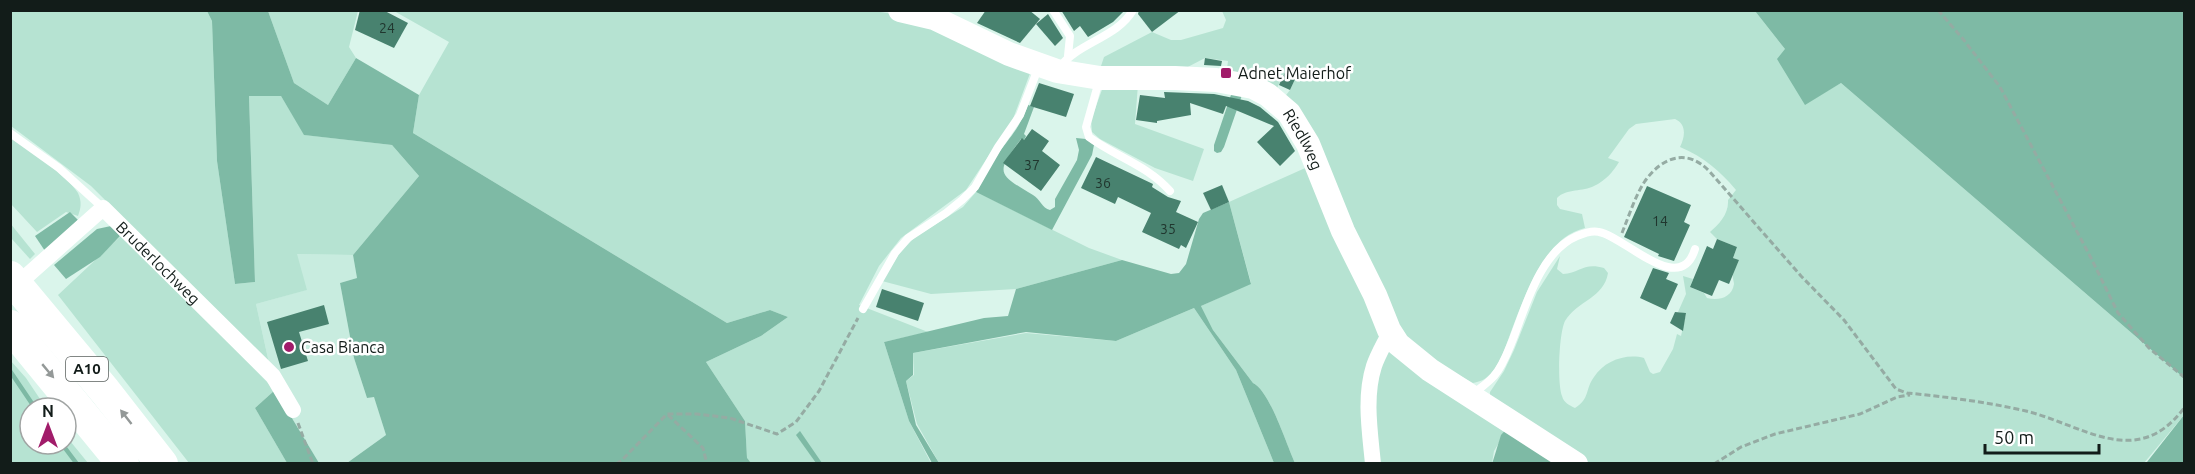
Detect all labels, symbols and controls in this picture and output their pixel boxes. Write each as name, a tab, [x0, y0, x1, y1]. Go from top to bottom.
house number: 24	[379, 20, 395, 36]
place label: Adnet Maierhof	[1238, 64, 1352, 82]
marker: Adnet Maierhof	[1219, 66, 1233, 80]
street label: Riedlweg	[1280, 105, 1326, 172]
house number: 37	[1024, 157, 1040, 173]
house number: 36	[1095, 175, 1111, 191]
house number: 14	[1652, 213, 1668, 229]
street label: Bruderlochweg	[113, 217, 204, 308]
house number: 35	[1160, 221, 1176, 237]
place label: Casa Bianca	[301, 338, 385, 356]
marker: Casa Bianca	[282, 340, 296, 354]
road number: A10	[66, 357, 108, 381]
one-way arrow	[41, 363, 54, 378]
north arrow	[18, 396, 78, 456]
text: N	[42, 402, 54, 420]
one-way arrow	[120, 410, 132, 425]
scale bar	[1985, 417, 2099, 455]
text: 50 m	[1994, 427, 2034, 447]

